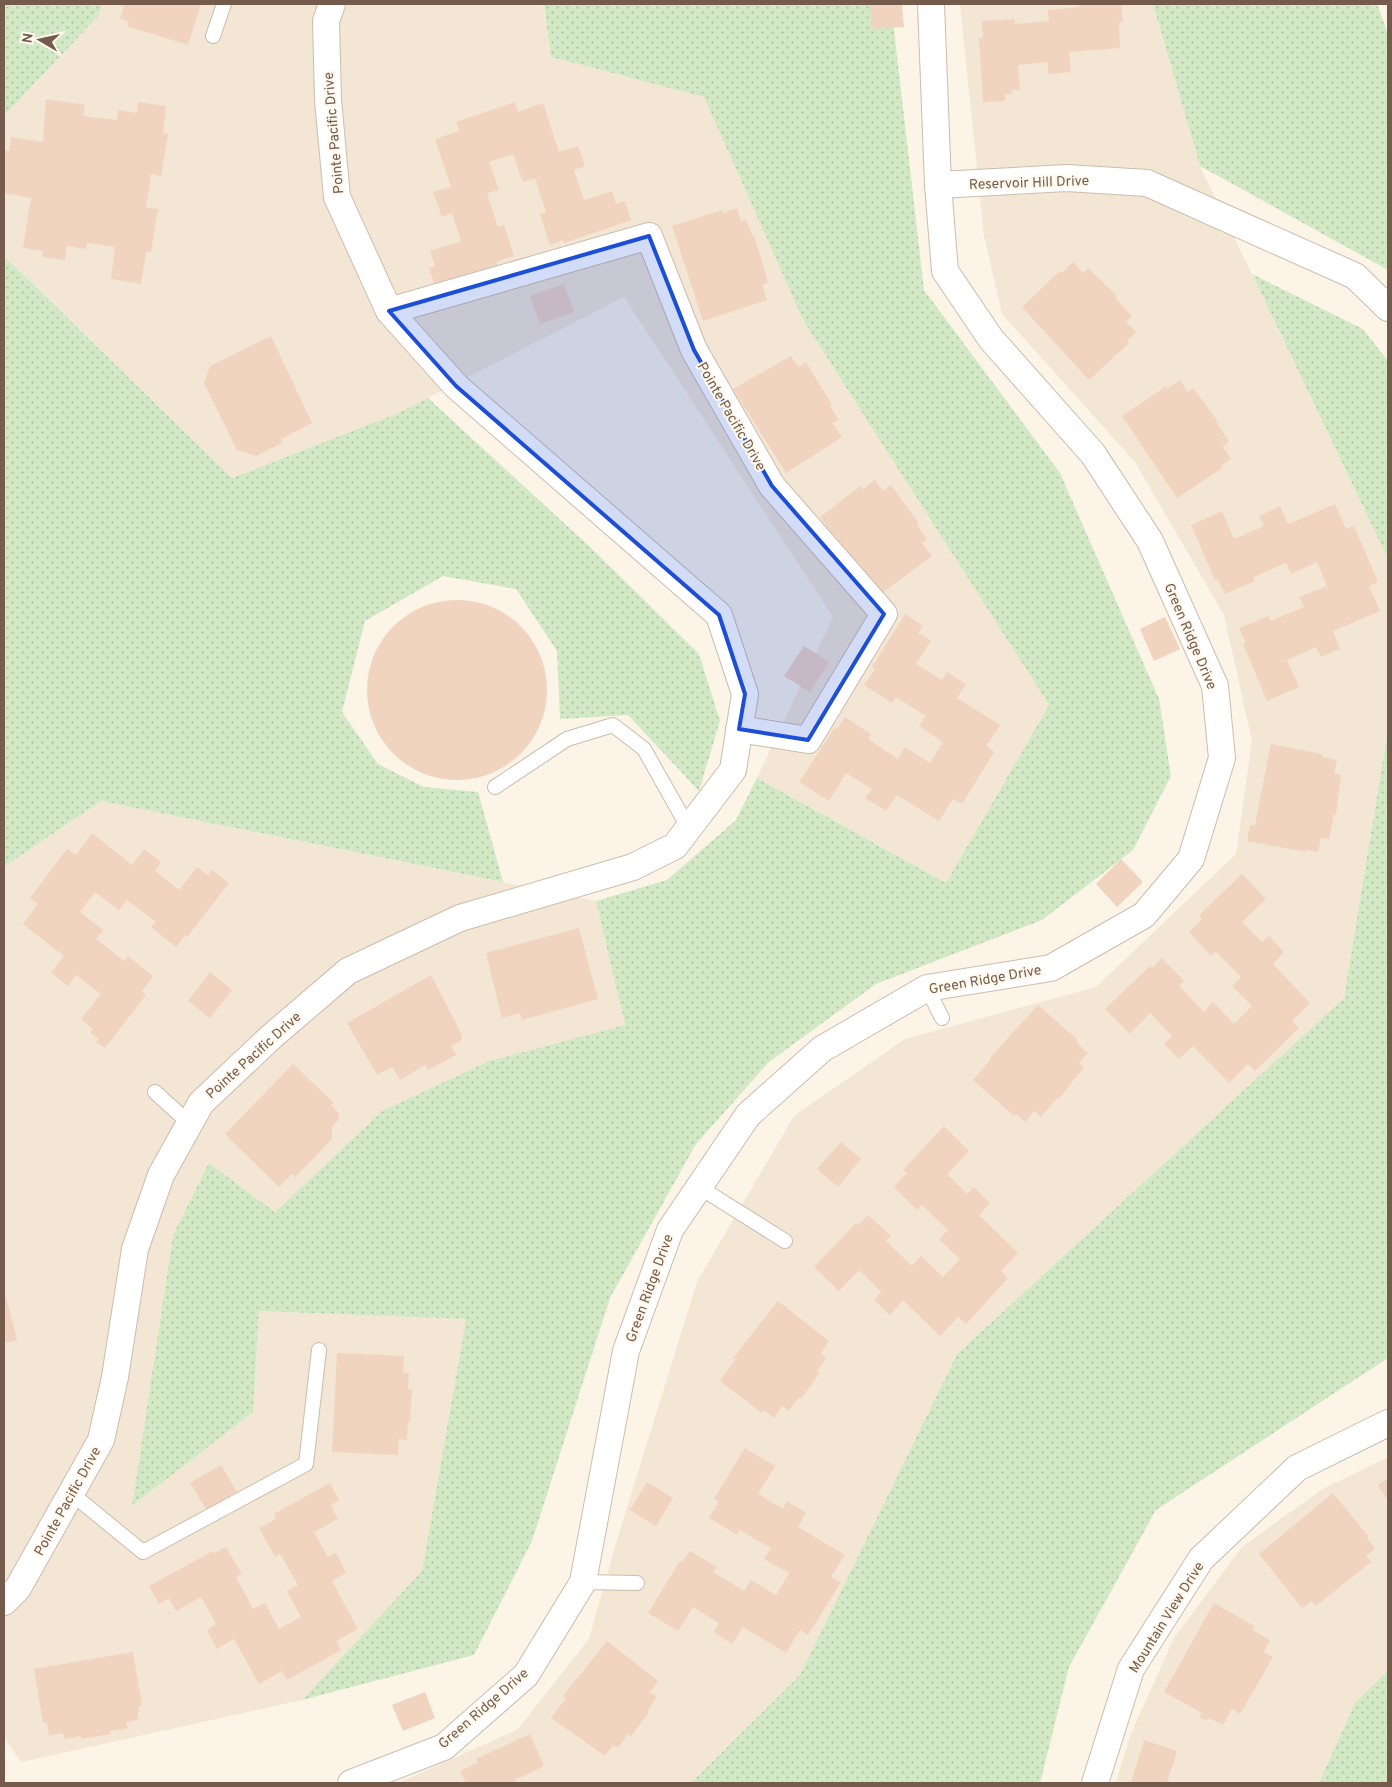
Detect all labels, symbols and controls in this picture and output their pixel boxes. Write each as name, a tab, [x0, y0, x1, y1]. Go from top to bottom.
north arrow	[15, 15, 65, 65]
text: N	[19, 32, 38, 45]
street label: Pointe Pacific Drive	[321, 71, 348, 194]
street label: Reservoir Hill Drive	[969, 173, 1089, 194]
street label: Pointe Pacific Drive	[693, 360, 769, 474]
street label: Green Ridge Drive	[1160, 581, 1220, 692]
street label: Green Ridge Drive	[928, 962, 1043, 999]
street label: Pointe Pacific Drive	[203, 1009, 305, 1103]
street label: Green Ridge Drive	[623, 1232, 678, 1345]
street label: Pointe Pacific Drive	[31, 1444, 105, 1559]
street label: Mountain View Drive	[1126, 1559, 1208, 1677]
street label: Green Ridge Drive	[435, 1665, 533, 1753]

